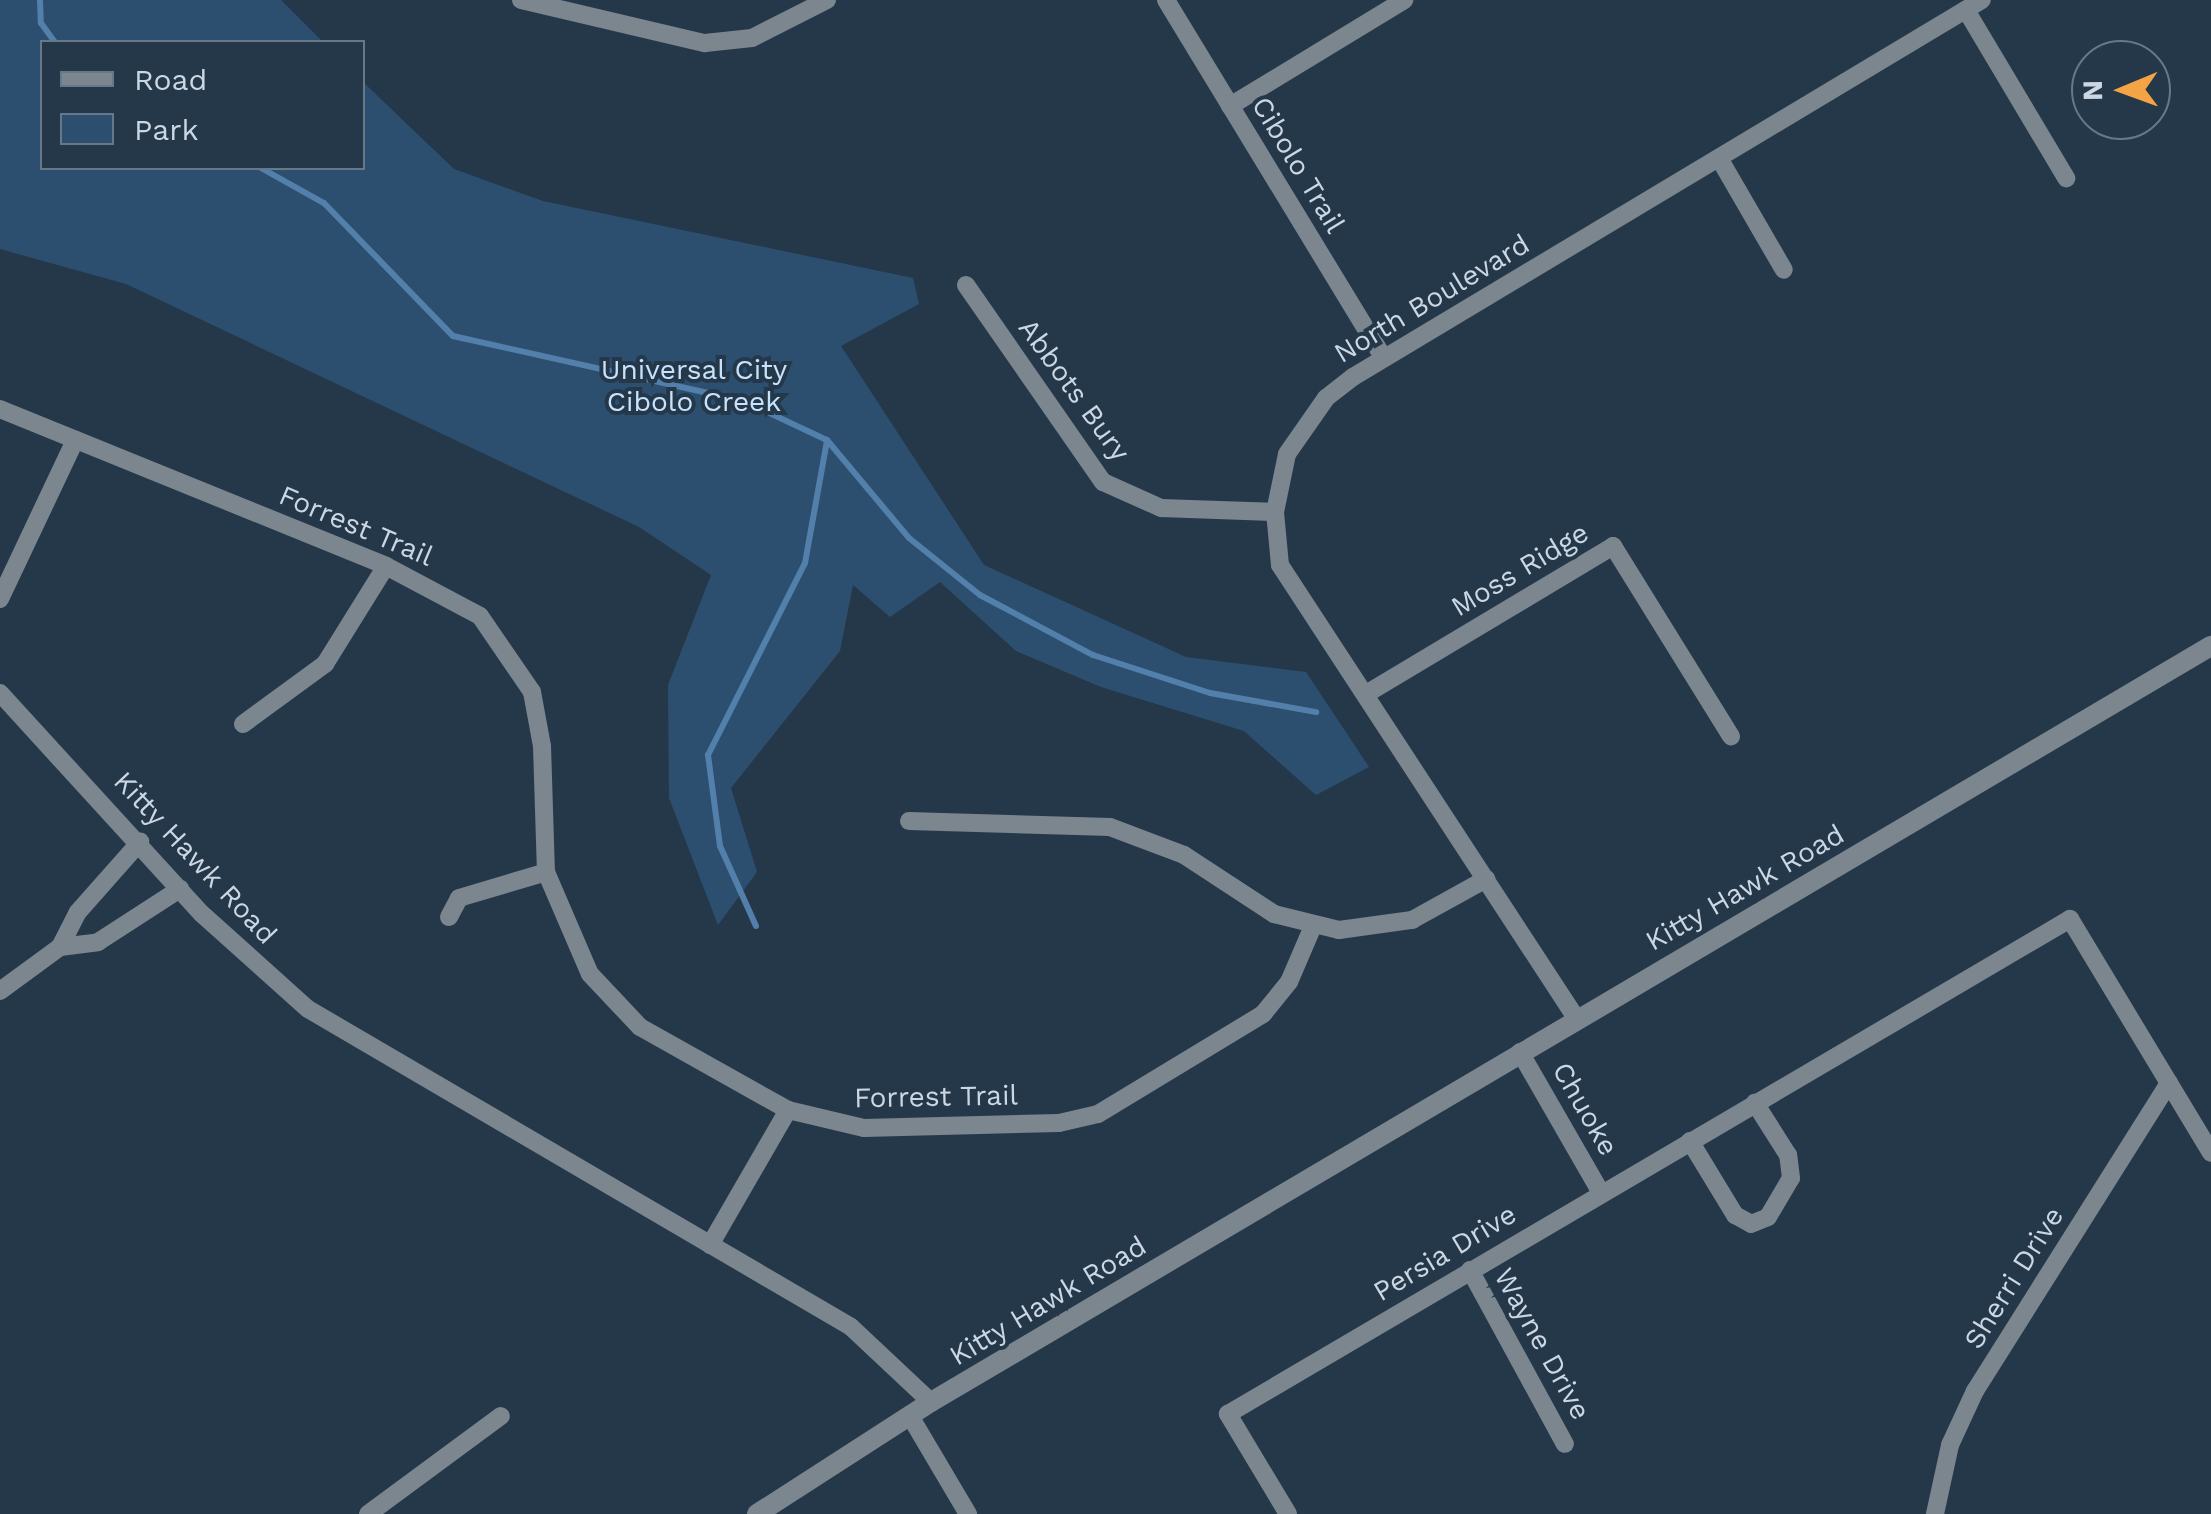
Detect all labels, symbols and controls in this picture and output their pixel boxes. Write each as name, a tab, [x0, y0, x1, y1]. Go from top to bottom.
legend	[40, 40, 365, 170]
north arrow	[2071, 40, 2171, 140]
text: Road	[134, 62, 207, 97]
text: N	[2076, 80, 2109, 101]
street label: Cibolo Trail	[1244, 90, 1352, 240]
text: Park	[134, 112, 199, 147]
street label: North Boulevard	[1328, 228, 1536, 370]
street label: Abbots Bury	[1011, 312, 1137, 468]
park label: Universal City Cibolo Creek	[600, 353, 788, 419]
street label: Forrest Trail	[274, 478, 438, 574]
street label: Moss Ridge	[1445, 516, 1595, 624]
street label: Kitty Hawk Road	[106, 764, 284, 952]
street label: Kitty Hawk Road	[1639, 817, 1851, 959]
street label: Chuoke	[1545, 1056, 1625, 1162]
street label: Forrest Trail	[853, 1079, 1019, 1115]
street label: Persia Drive	[1367, 1197, 1523, 1309]
street label: Sherri Drive	[1957, 1201, 2071, 1355]
street label: Kitty Hawk Road	[943, 1229, 1153, 1373]
street label: Wayne Drive	[1487, 1262, 1597, 1426]

